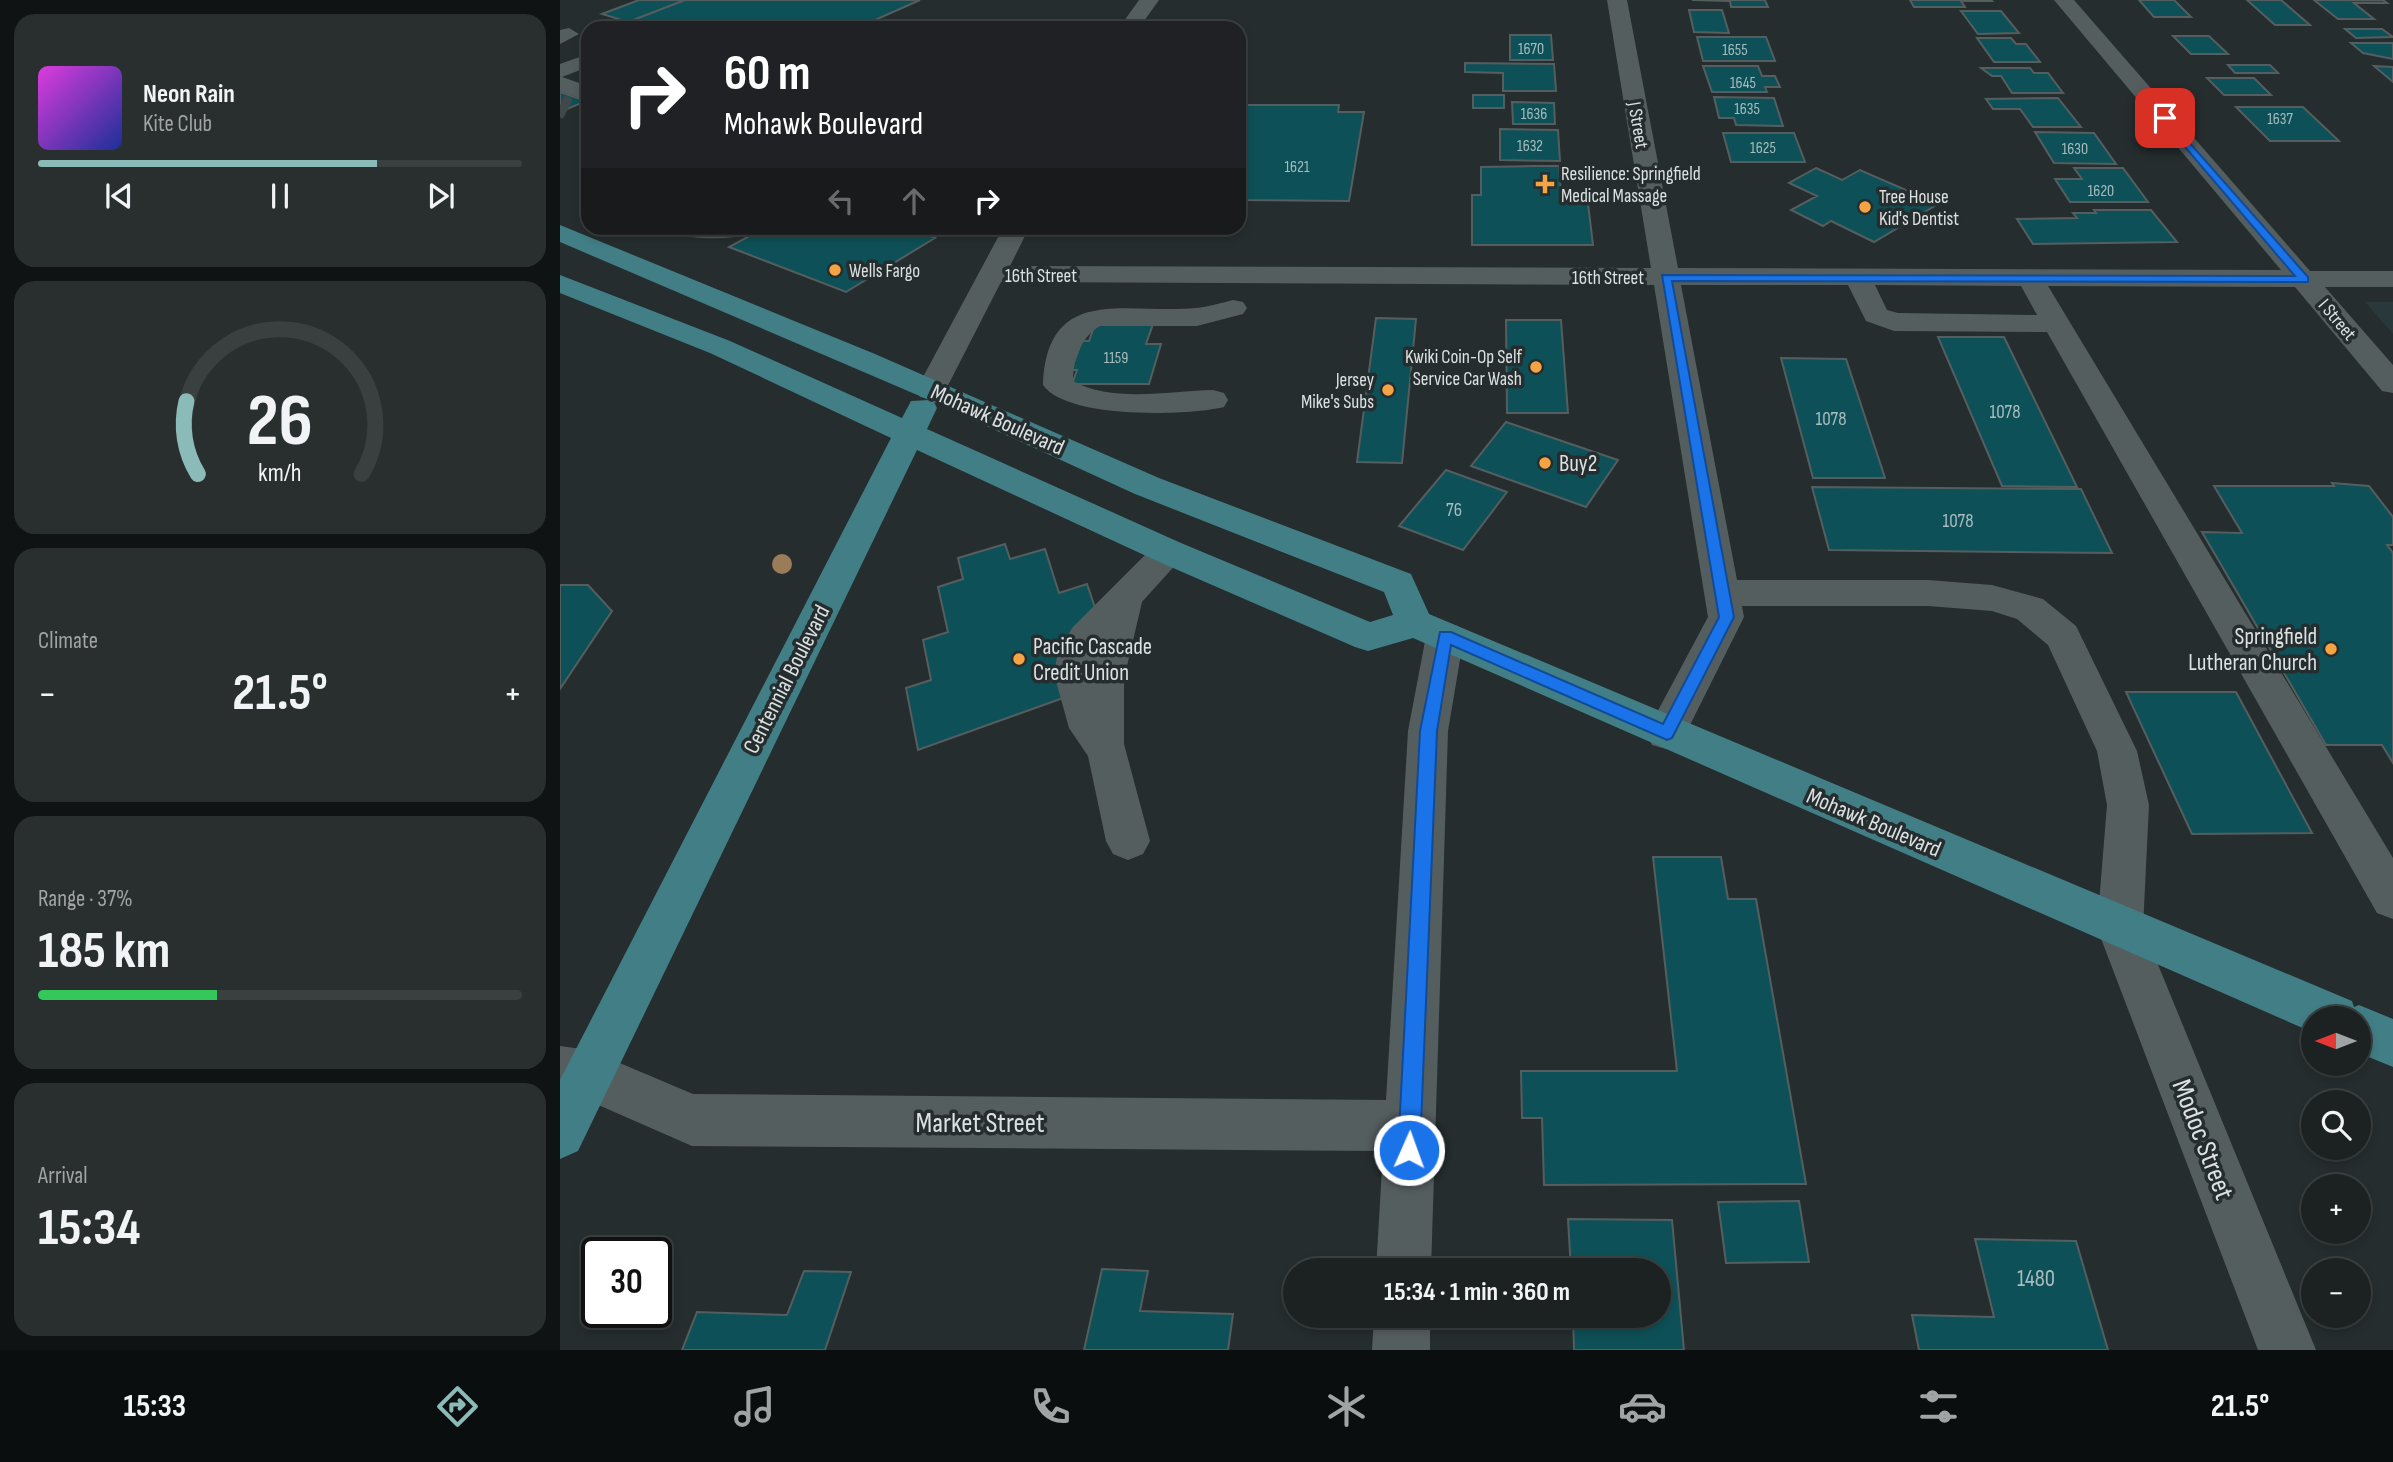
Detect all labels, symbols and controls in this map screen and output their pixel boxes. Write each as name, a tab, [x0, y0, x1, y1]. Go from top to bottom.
house number: 1670	[1518, 40, 1544, 59]
house number: 1655	[1722, 41, 1748, 60]
text: 60 m	[724, 45, 811, 104]
icon: right	[609, 49, 700, 140]
house number: 1645	[1730, 74, 1756, 93]
text: Neon Rain	[143, 79, 235, 110]
pin	[2135, 88, 2195, 148]
street label: J Street	[1622, 99, 1653, 151]
icon: arrive	[2146, 99, 2184, 137]
house number: 1635	[1734, 100, 1760, 119]
text: Mohawk Boulevard	[724, 105, 923, 144]
house number: 1636	[1521, 105, 1547, 124]
text: Kite Club	[143, 110, 212, 138]
house number: 1637	[2267, 110, 2293, 129]
house number: 1632	[1517, 137, 1543, 156]
house number: 1625	[1750, 139, 1776, 158]
house number: 1630	[2062, 140, 2088, 159]
house number: 1621	[1285, 158, 1310, 177]
place label: Resilience: Springfield Medical Massage	[1561, 163, 1701, 208]
marker: Resilience: Springfield Medical Massage	[1535, 174, 1555, 194]
icon: previous	[100, 177, 138, 215]
icon: pause	[261, 177, 299, 215]
icon: next	[422, 177, 460, 215]
icon: left	[822, 182, 860, 220]
icon: ahead	[895, 182, 933, 220]
icon: right	[968, 182, 1006, 220]
house number: 1620	[2088, 182, 2114, 201]
place label: Tree House Kid's Dentist	[1879, 186, 1959, 231]
marker: Tree House Kid's Dentist	[1857, 199, 1873, 215]
place label: Wells Fargo	[849, 260, 920, 283]
marker: Wells Fargo	[827, 262, 843, 278]
street label: 16th Street	[1005, 265, 1077, 288]
street label: 16th Street	[1572, 267, 1644, 290]
street label: I Street	[2313, 295, 2361, 345]
place label: Kwiki Coin-Op Self Service Car Wash	[1405, 346, 1523, 391]
house number: 1159	[1104, 349, 1128, 368]
marker: Kwiki Coin-Op Self Service Car Wash	[1528, 359, 1544, 375]
place label: Jersey Mike's Subs	[1301, 369, 1375, 414]
text: 26	[247, 378, 313, 466]
street label: Mohawk Boulevard	[927, 378, 1069, 462]
marker: Jersey Mike's Subs	[1380, 382, 1396, 398]
house number: 1078	[1990, 401, 2020, 424]
house number: 1078	[1816, 408, 1846, 431]
place label: Buy2	[1559, 450, 1597, 478]
marker: Buy2	[1537, 455, 1553, 471]
text: km/h	[258, 458, 302, 489]
house number: 76	[1446, 499, 1462, 522]
house number: 1078	[1943, 510, 1973, 533]
street label: Centennial Boulevard	[737, 600, 836, 758]
place label: Springfield Lutheran Church	[2188, 623, 2317, 677]
text: Climate	[38, 627, 98, 655]
place label: Pacific Cascade Credit Union	[1033, 633, 1152, 687]
marker: Springfield Lutheran Church	[2323, 641, 2339, 657]
marker: Pacific Cascade Credit Union	[1011, 651, 1027, 667]
text: 21.5°	[232, 662, 328, 725]
text: −	[38, 672, 57, 717]
text: +	[503, 672, 522, 717]
street label: Mohawk Boulevard	[1802, 782, 1945, 864]
text: Range · 37%	[38, 885, 133, 913]
text: 185 km	[38, 920, 170, 983]
north arrow	[2301, 1006, 2371, 1076]
map controls	[2301, 1006, 2371, 1328]
street label: Modoc Street	[2165, 1075, 2241, 1204]
button: search	[2301, 1090, 2371, 1160]
street label: Market Street	[916, 1107, 1044, 1140]
position arrow	[1372, 1113, 1446, 1187]
text: Arrival	[38, 1162, 87, 1190]
button: +	[2301, 1174, 2371, 1244]
text: 15:34	[38, 1197, 140, 1260]
speed limit sign: 30	[581, 1237, 672, 1328]
button: −	[2301, 1258, 2371, 1328]
house number: 1480	[2017, 1265, 2055, 1293]
text: 15:34 · 1 min · 360 m	[1384, 1277, 1570, 1308]
icon: directions	[433, 1382, 482, 1431]
icon: music	[730, 1382, 779, 1431]
icon: phone	[1026, 1382, 1075, 1431]
icon: climate	[1322, 1382, 1371, 1431]
icon: car	[1618, 1382, 1667, 1431]
icon: filters	[1914, 1382, 1963, 1431]
text: 15:33	[124, 1387, 186, 1426]
text: 21.5°	[2211, 1387, 2269, 1426]

